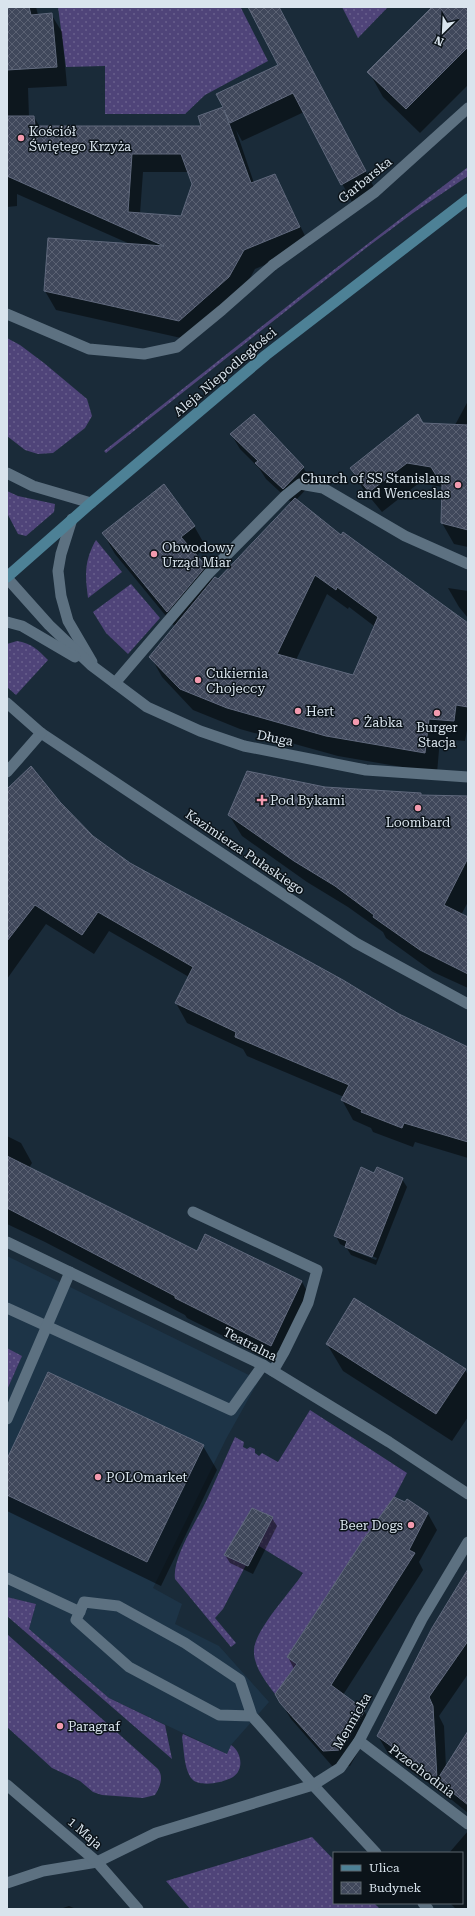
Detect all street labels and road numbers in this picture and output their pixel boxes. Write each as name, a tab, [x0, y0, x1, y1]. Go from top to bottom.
street label: Garbarska	[335, 154, 395, 206]
street label: Aleja Niepodległości	[171, 325, 279, 419]
street label: Długa	[256, 727, 294, 749]
street label: Kazimierza Pułaskiego	[183, 807, 307, 897]
street label: Teatralna	[221, 1324, 279, 1364]
street label: Mennicka	[330, 1690, 374, 1752]
street label: Przechodnia	[386, 1741, 458, 1801]
street label: 1 Maja	[65, 1814, 105, 1852]

